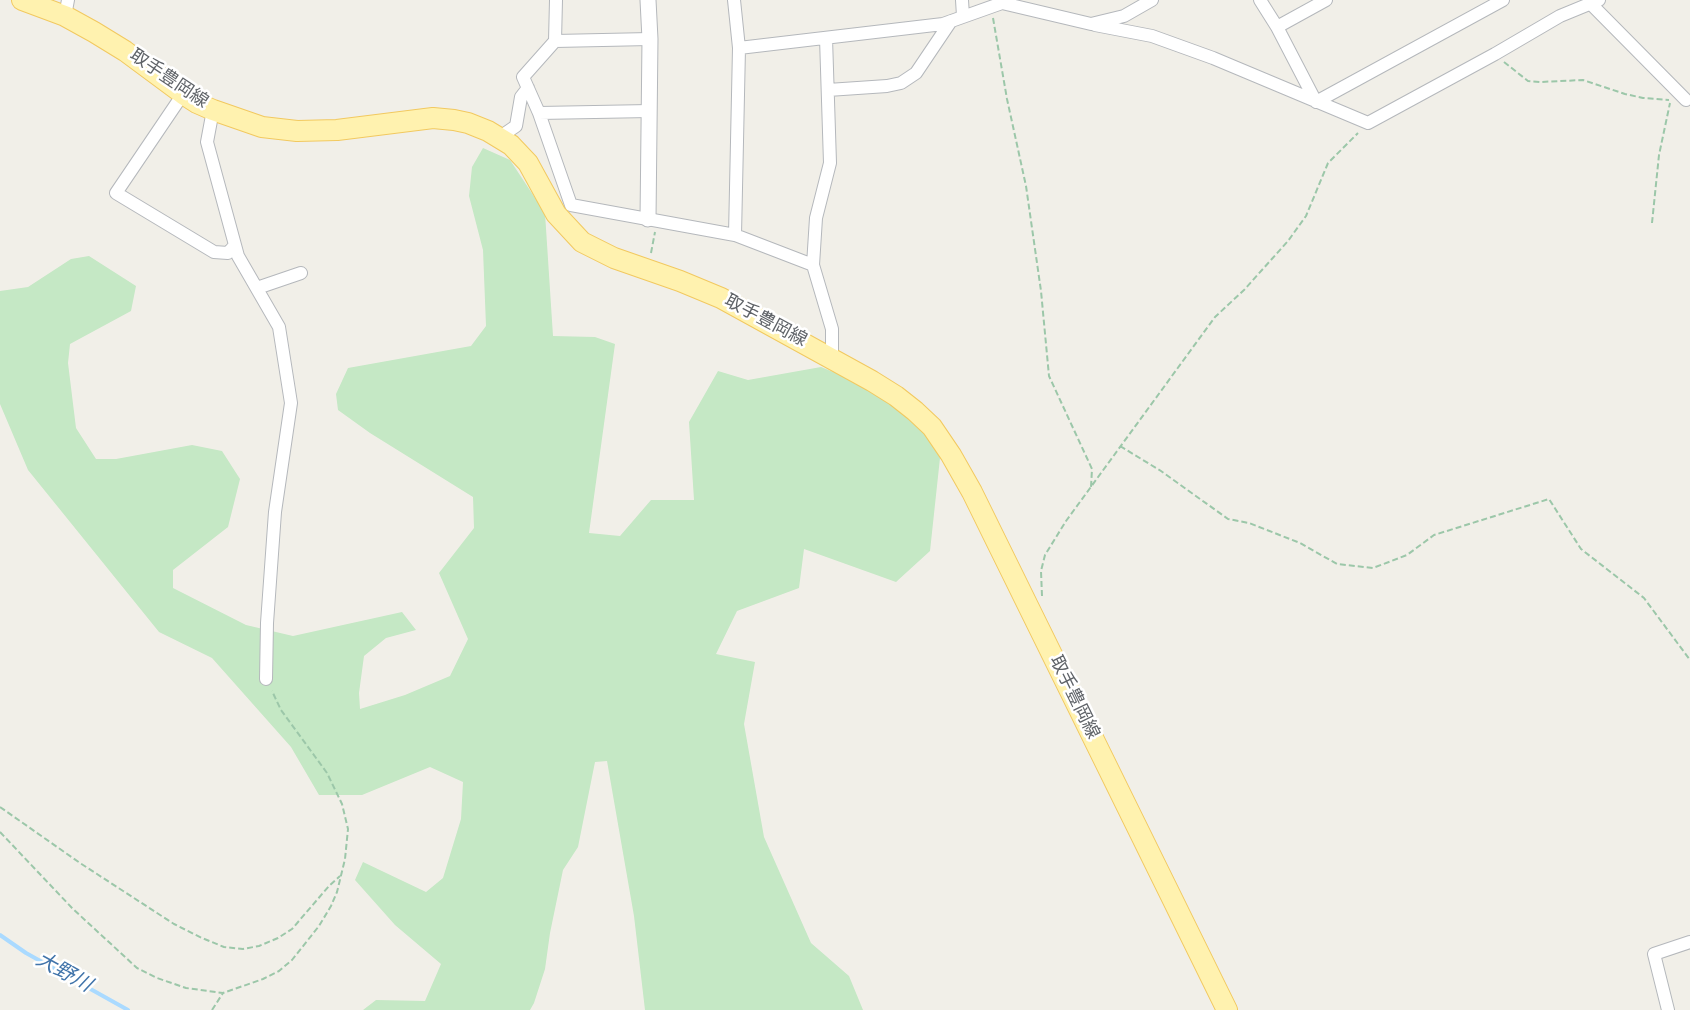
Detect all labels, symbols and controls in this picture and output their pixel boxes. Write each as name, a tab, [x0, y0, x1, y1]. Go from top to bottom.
street label: 取手豊岡線	[125, 46, 211, 114]
street label: 取手豊岡線	[720, 291, 810, 353]
street label: 取手豊岡線	[1044, 653, 1102, 743]
water label: 大野川	[31, 949, 95, 999]

